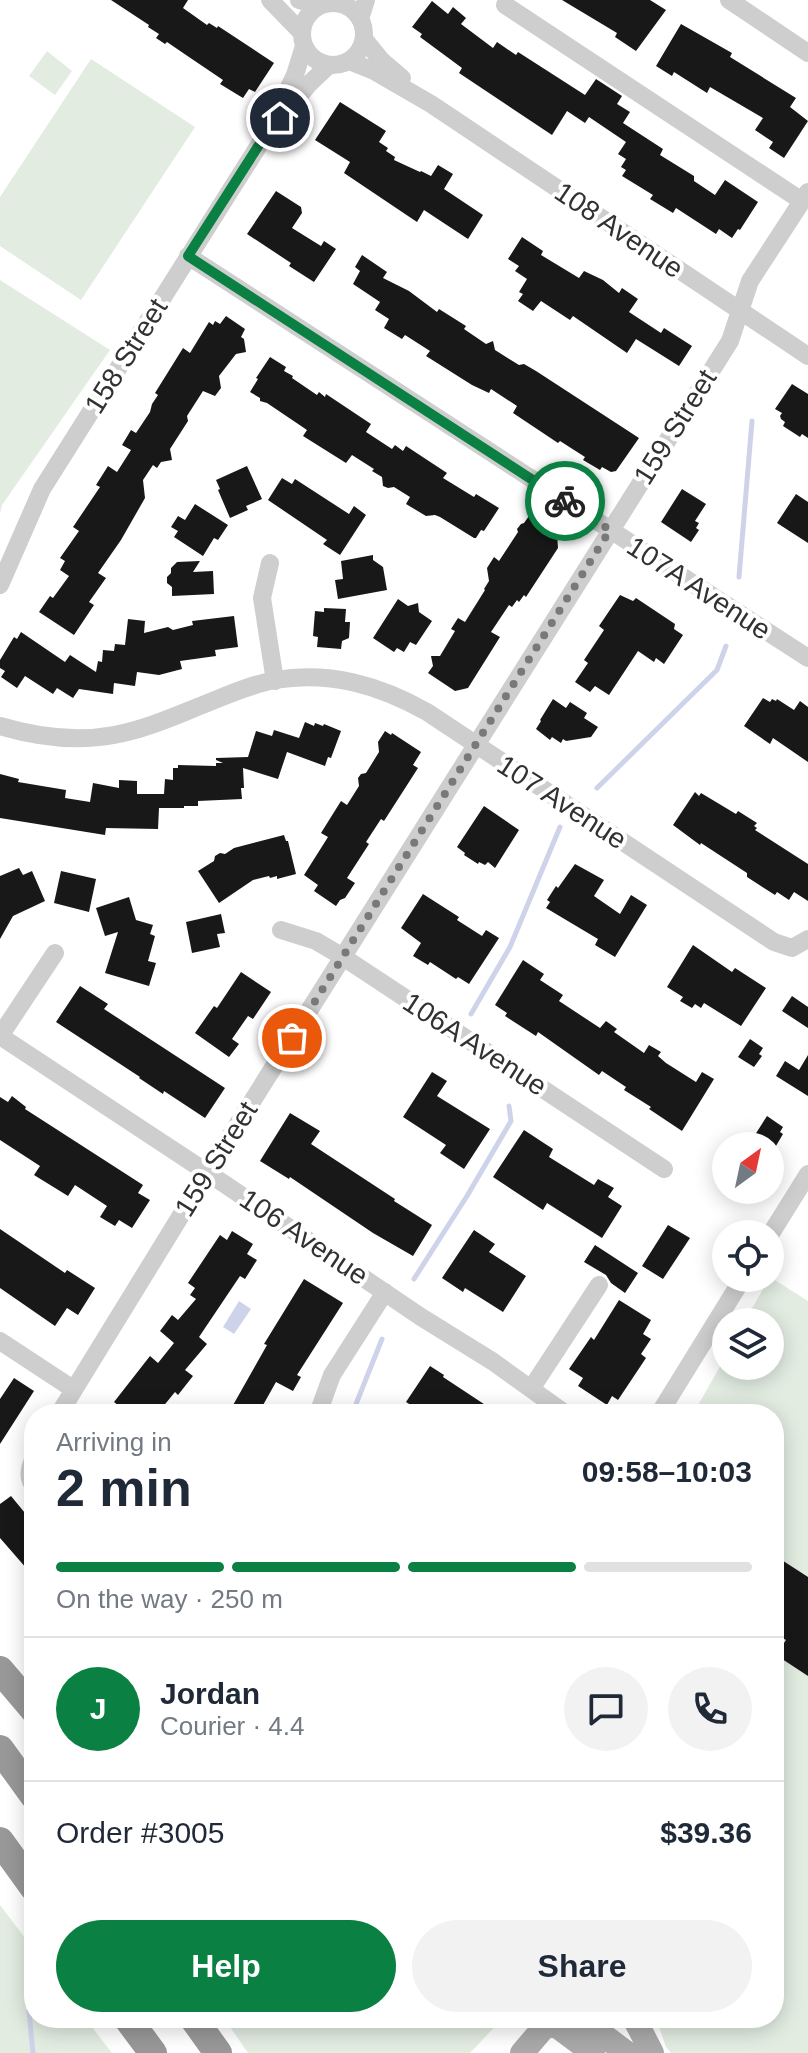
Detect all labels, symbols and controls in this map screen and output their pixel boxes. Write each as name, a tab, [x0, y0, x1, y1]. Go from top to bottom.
pin	[246, 84, 314, 152]
icon: home	[258, 96, 302, 140]
street label: 108 Avenue	[549, 176, 689, 284]
street label: 158 Street	[79, 293, 173, 419]
street label: 159 Street	[628, 364, 722, 490]
courier	[525, 461, 605, 541]
icon: bike	[543, 479, 587, 523]
street label: 107A Avenue	[622, 530, 776, 646]
street label: 107 Avenue	[492, 749, 632, 855]
street label: 106A Avenue	[398, 986, 552, 1102]
pin	[258, 1004, 326, 1072]
icon: bag	[270, 1016, 314, 1060]
street label: 159 Street	[169, 1096, 263, 1222]
north arrow	[712, 1132, 784, 1204]
map controls	[712, 1132, 784, 1380]
street label: 106 Avenue	[234, 1183, 374, 1291]
button: locate	[712, 1220, 784, 1292]
button: layers	[712, 1308, 784, 1380]
text: Arriving in	[56, 1427, 172, 1457]
text: 09:58–10:03	[582, 1455, 752, 1488]
text: 2 min	[56, 1459, 192, 1517]
text: On the way · 250 m	[56, 1584, 283, 1614]
button: chat	[564, 1667, 648, 1751]
button: phone	[668, 1667, 752, 1751]
text: Jordan	[160, 1677, 260, 1710]
text: J	[90, 1692, 106, 1725]
text: Courier · 4.4	[160, 1711, 305, 1741]
text: Order #3005	[56, 1816, 224, 1849]
text: $39.36	[660, 1816, 752, 1849]
button: Help	[56, 1920, 396, 2012]
button: Share	[412, 1920, 752, 2012]

